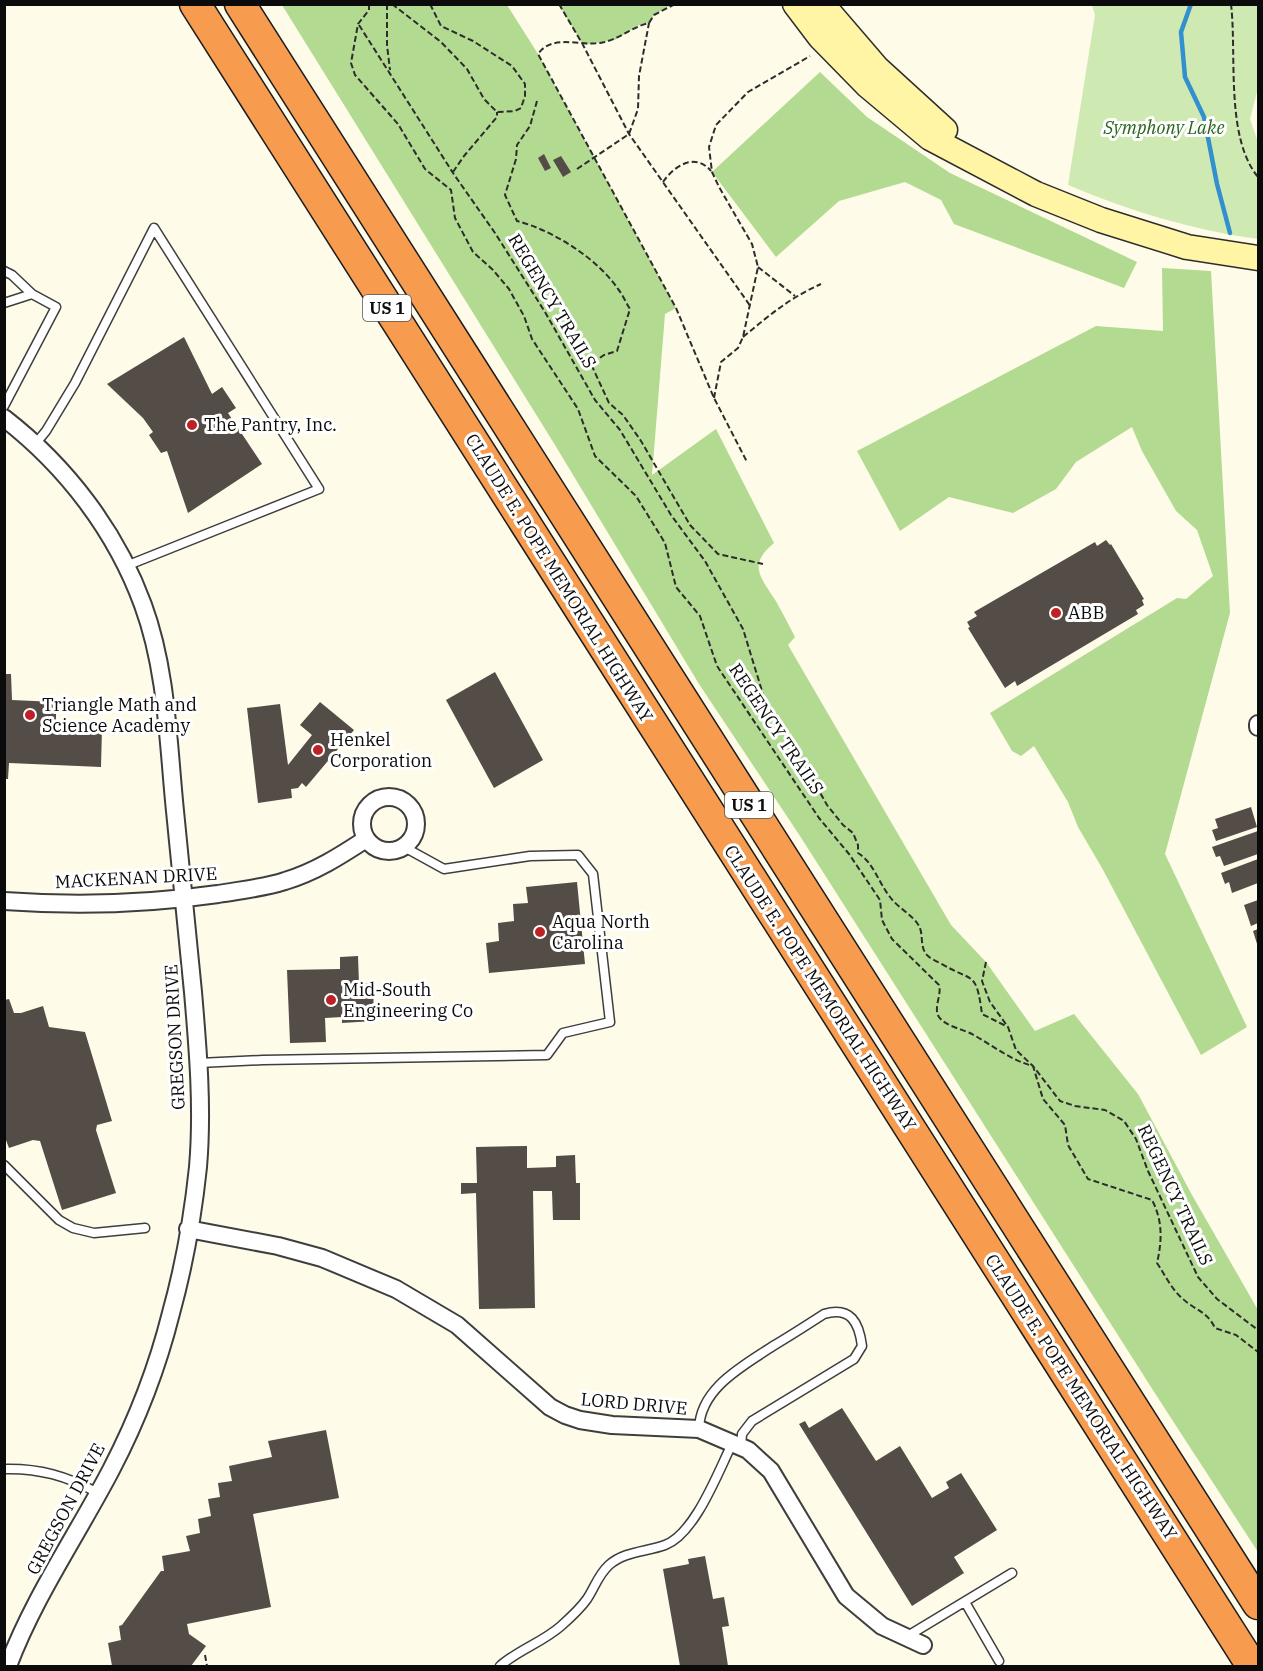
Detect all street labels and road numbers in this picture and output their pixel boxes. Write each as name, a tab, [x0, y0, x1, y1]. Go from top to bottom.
street label: REGENCY TRAILS	[503, 229, 602, 372]
road number: US 1	[363, 295, 411, 321]
street label: CLAUDE E. POPE MEMORIAL HIGHWAY	[461, 429, 659, 727]
street label: REGENCY TRAILS	[724, 659, 829, 799]
road number: US 1	[725, 792, 773, 818]
street label: CLAUDE E. POPE MEMORIAL HIGHWAY	[719, 840, 922, 1135]
street label: MACKENAN DRIVE	[54, 862, 218, 893]
street label: GREGSON DRIVE	[159, 964, 190, 1110]
street label: REGENCY TRAILS	[1133, 1121, 1218, 1269]
street label: CLAUDE E. POPE MEMORIAL HIGHWAY	[980, 1249, 1183, 1544]
street label: LORD DRIVE	[580, 1387, 688, 1420]
street label: GREGSON DRIVE	[21, 1439, 110, 1579]

